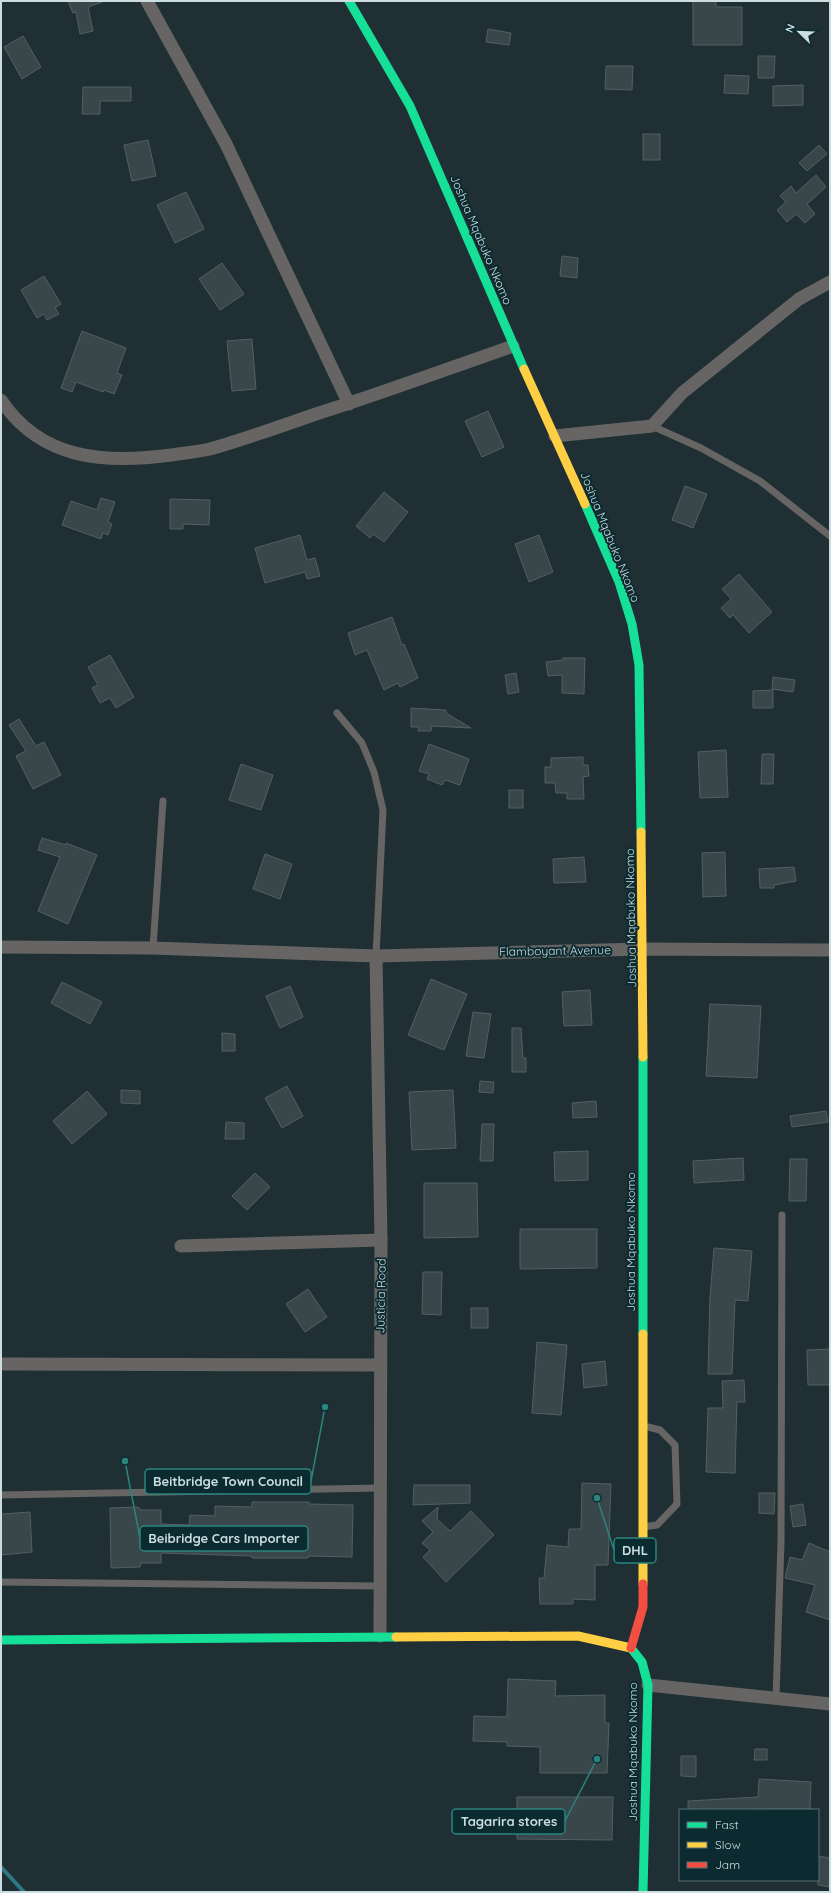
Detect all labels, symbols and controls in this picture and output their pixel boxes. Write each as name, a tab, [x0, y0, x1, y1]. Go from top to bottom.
north arrow	[779, 12, 819, 52]
text: N	[782, 22, 798, 35]
street label: Joshua Mqabuko Nkomo	[447, 173, 516, 307]
street label: Joshua Mqabuko Nkomo	[577, 469, 644, 604]
street label: Joshua Mqabuko Nkomo	[622, 848, 639, 988]
street label: Flamboyant Avenue	[499, 942, 611, 959]
street label: Joshua Mqabuko Nkomo	[623, 1172, 638, 1312]
street label: Justicia Road	[372, 1258, 389, 1334]
callout: Beitbridge Town Council	[145, 1469, 311, 1494]
text: Beitbridge Town Council	[153, 1473, 303, 1489]
callout: Beibridge Cars Importer	[140, 1526, 308, 1551]
text: Beibridge Cars Importer	[148, 1530, 300, 1546]
callout: DHL	[614, 1538, 656, 1563]
text: DHL	[622, 1542, 648, 1558]
street label: Joshua Mqabuko Nkomo	[625, 1682, 640, 1822]
callout: Tagarira stores	[452, 1809, 565, 1834]
legend	[679, 1809, 819, 1881]
text: Tagarira stores	[461, 1813, 557, 1829]
text: Fast	[715, 1817, 739, 1832]
text: Slow	[715, 1837, 741, 1852]
text: Jam	[715, 1857, 740, 1872]

